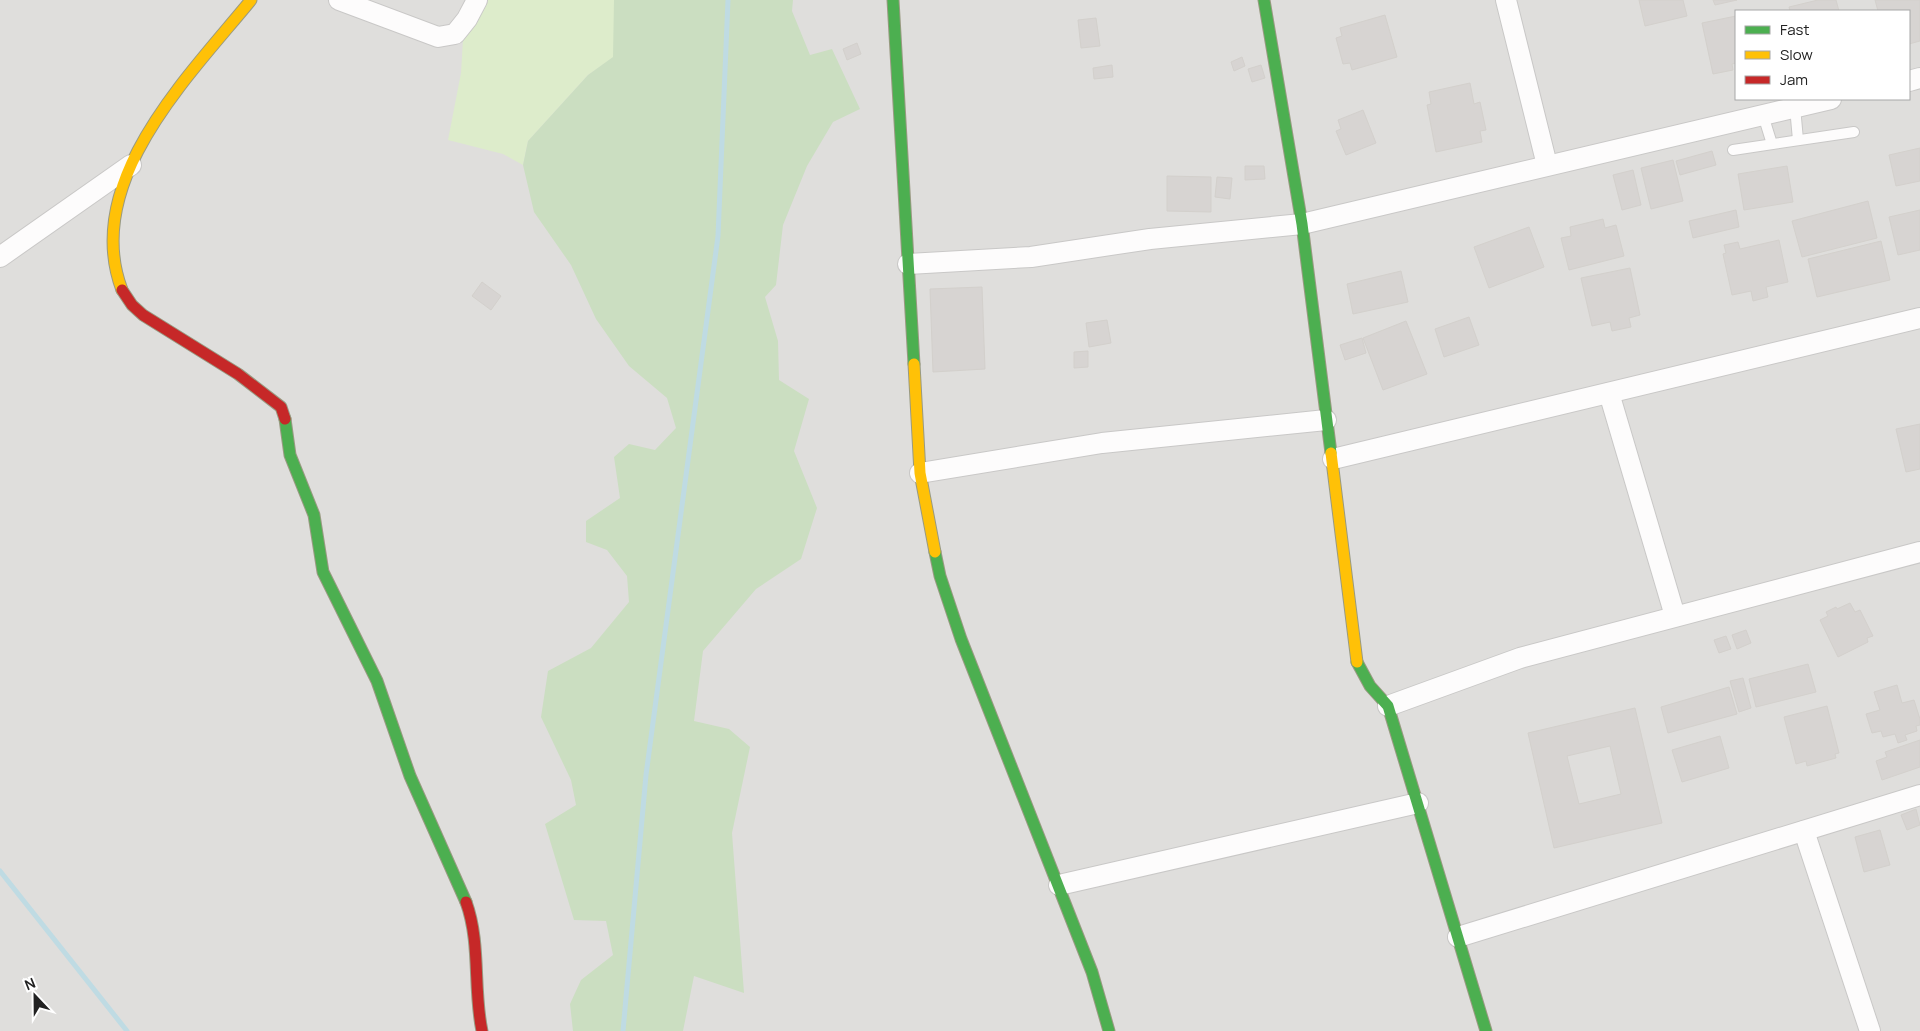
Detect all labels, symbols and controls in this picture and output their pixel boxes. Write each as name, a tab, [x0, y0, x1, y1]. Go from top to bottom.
legend	[1735, 10, 1910, 100]
text: Fast	[1780, 19, 1809, 40]
text: Slow	[1780, 44, 1813, 65]
text: Jam	[1780, 69, 1808, 90]
north arrow	[10, 971, 60, 1021]
text: N	[22, 973, 38, 994]

